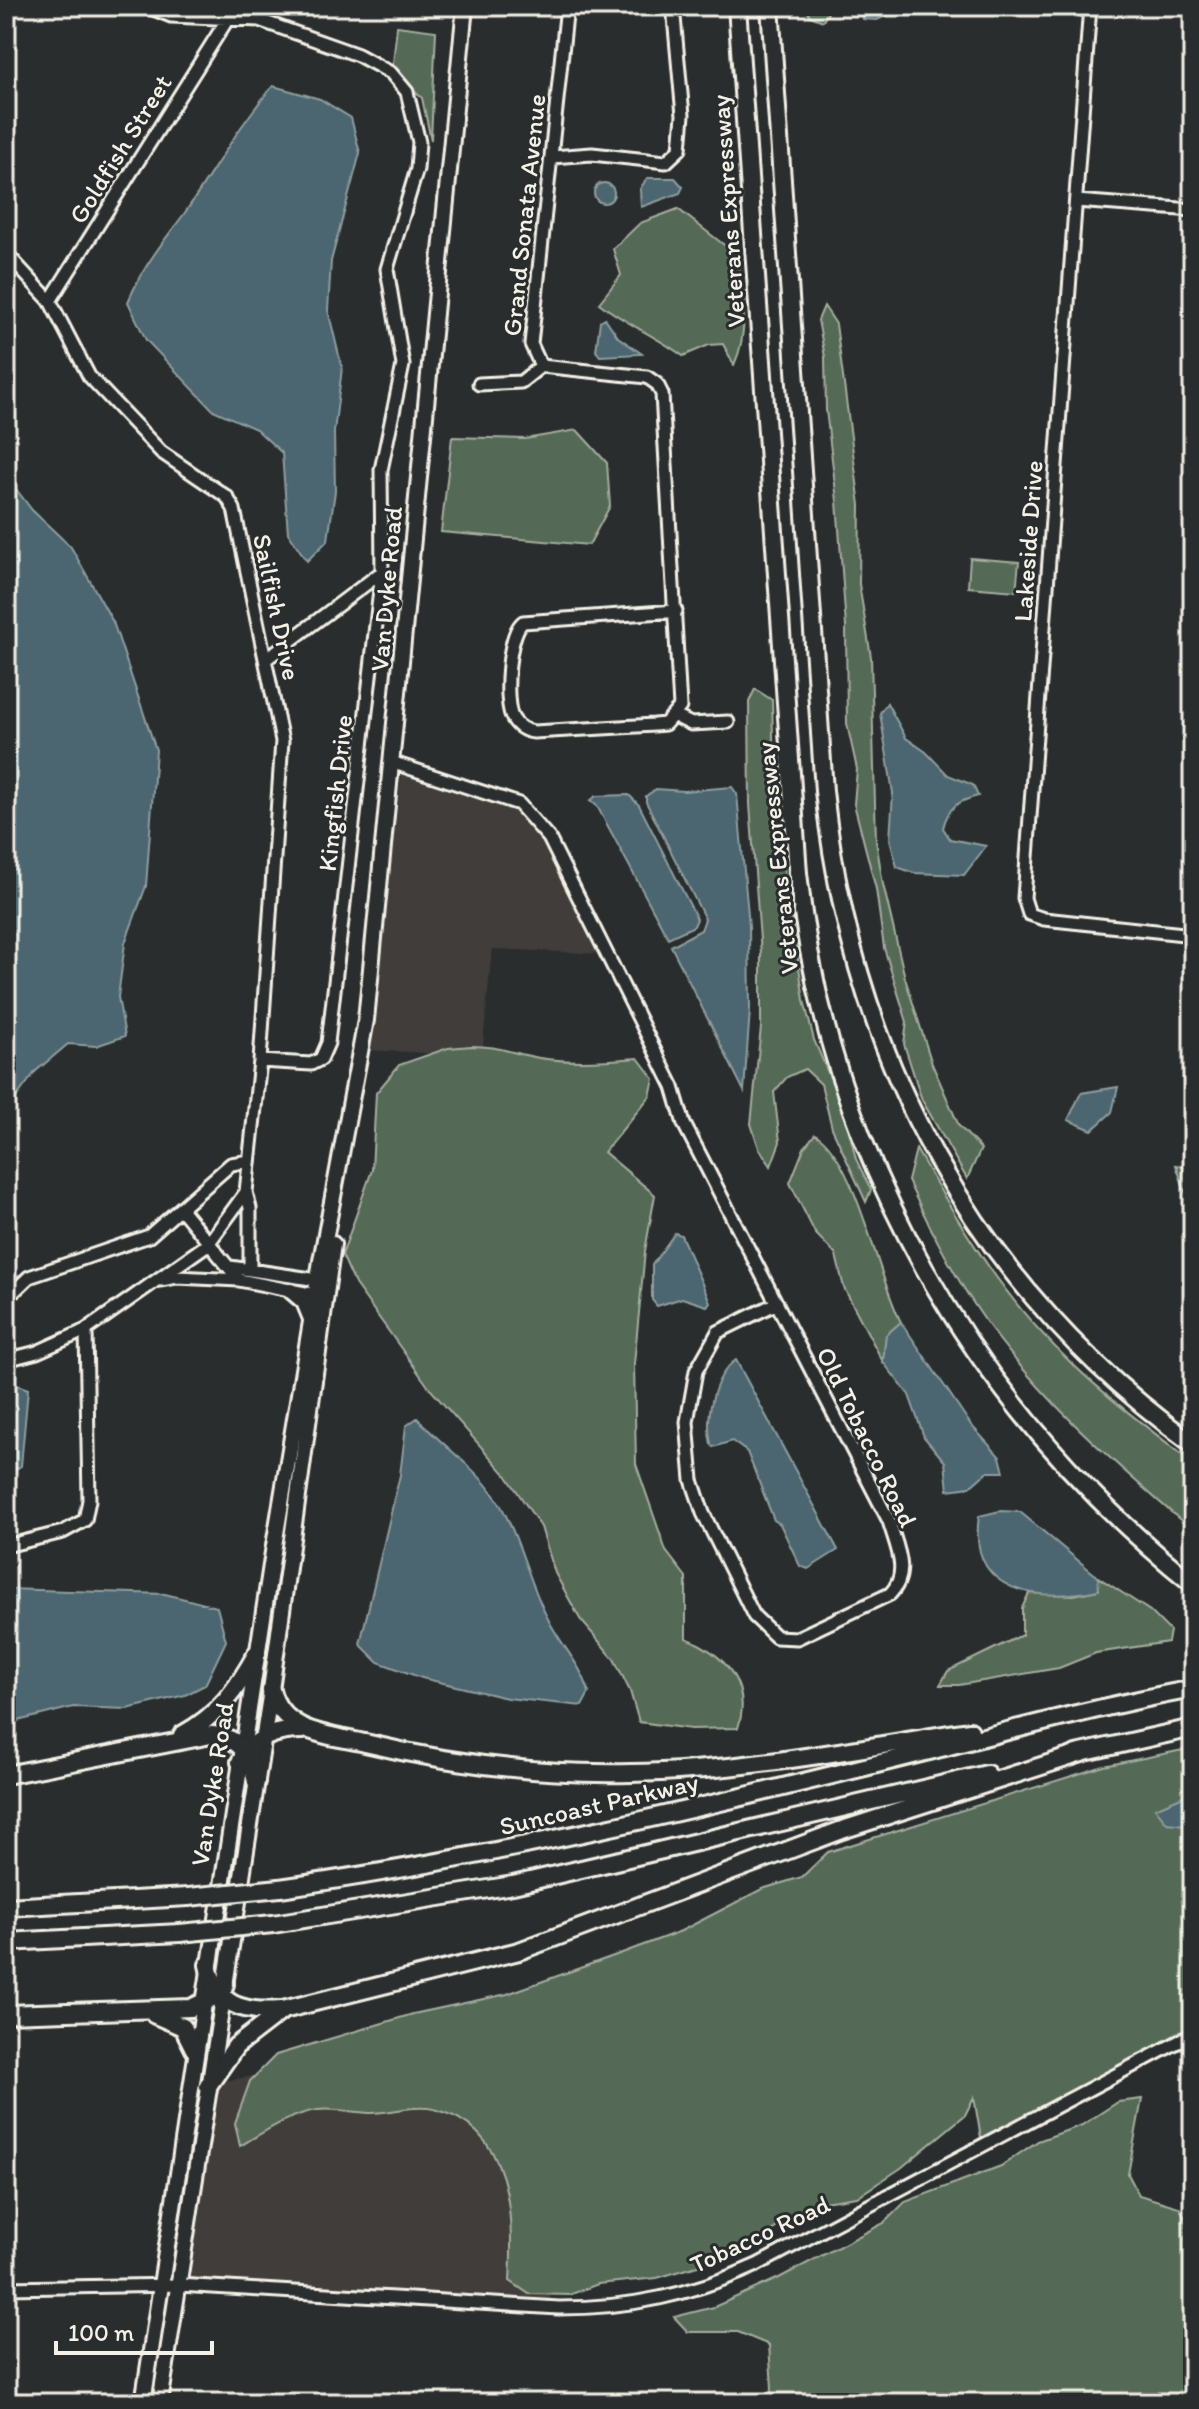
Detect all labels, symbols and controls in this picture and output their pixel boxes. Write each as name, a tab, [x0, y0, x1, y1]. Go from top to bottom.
street label: Goldfish Street	[61, 68, 179, 229]
street label: Grand Sonata Avenue	[495, 92, 553, 338]
street label: Veterans Expressway	[704, 94, 752, 328]
street label: Lakeside Drive	[1006, 459, 1050, 623]
street label: Van Dyke Road	[363, 504, 409, 673]
street label: Sailfish Drive	[246, 531, 308, 683]
street label: Kingfish Drive	[311, 713, 359, 873]
street label: Veterans Expressway	[749, 740, 805, 976]
street label: Old Tobacco Road	[810, 1342, 924, 1532]
street label: Van Dyke Road	[183, 1699, 241, 1868]
street label: Suncoast Parkway	[496, 1766, 702, 1842]
street label: Tobacco Road	[685, 2187, 836, 2280]
scale bar	[56, 2305, 212, 2355]
text: 100 m	[68, 2318, 134, 2347]

